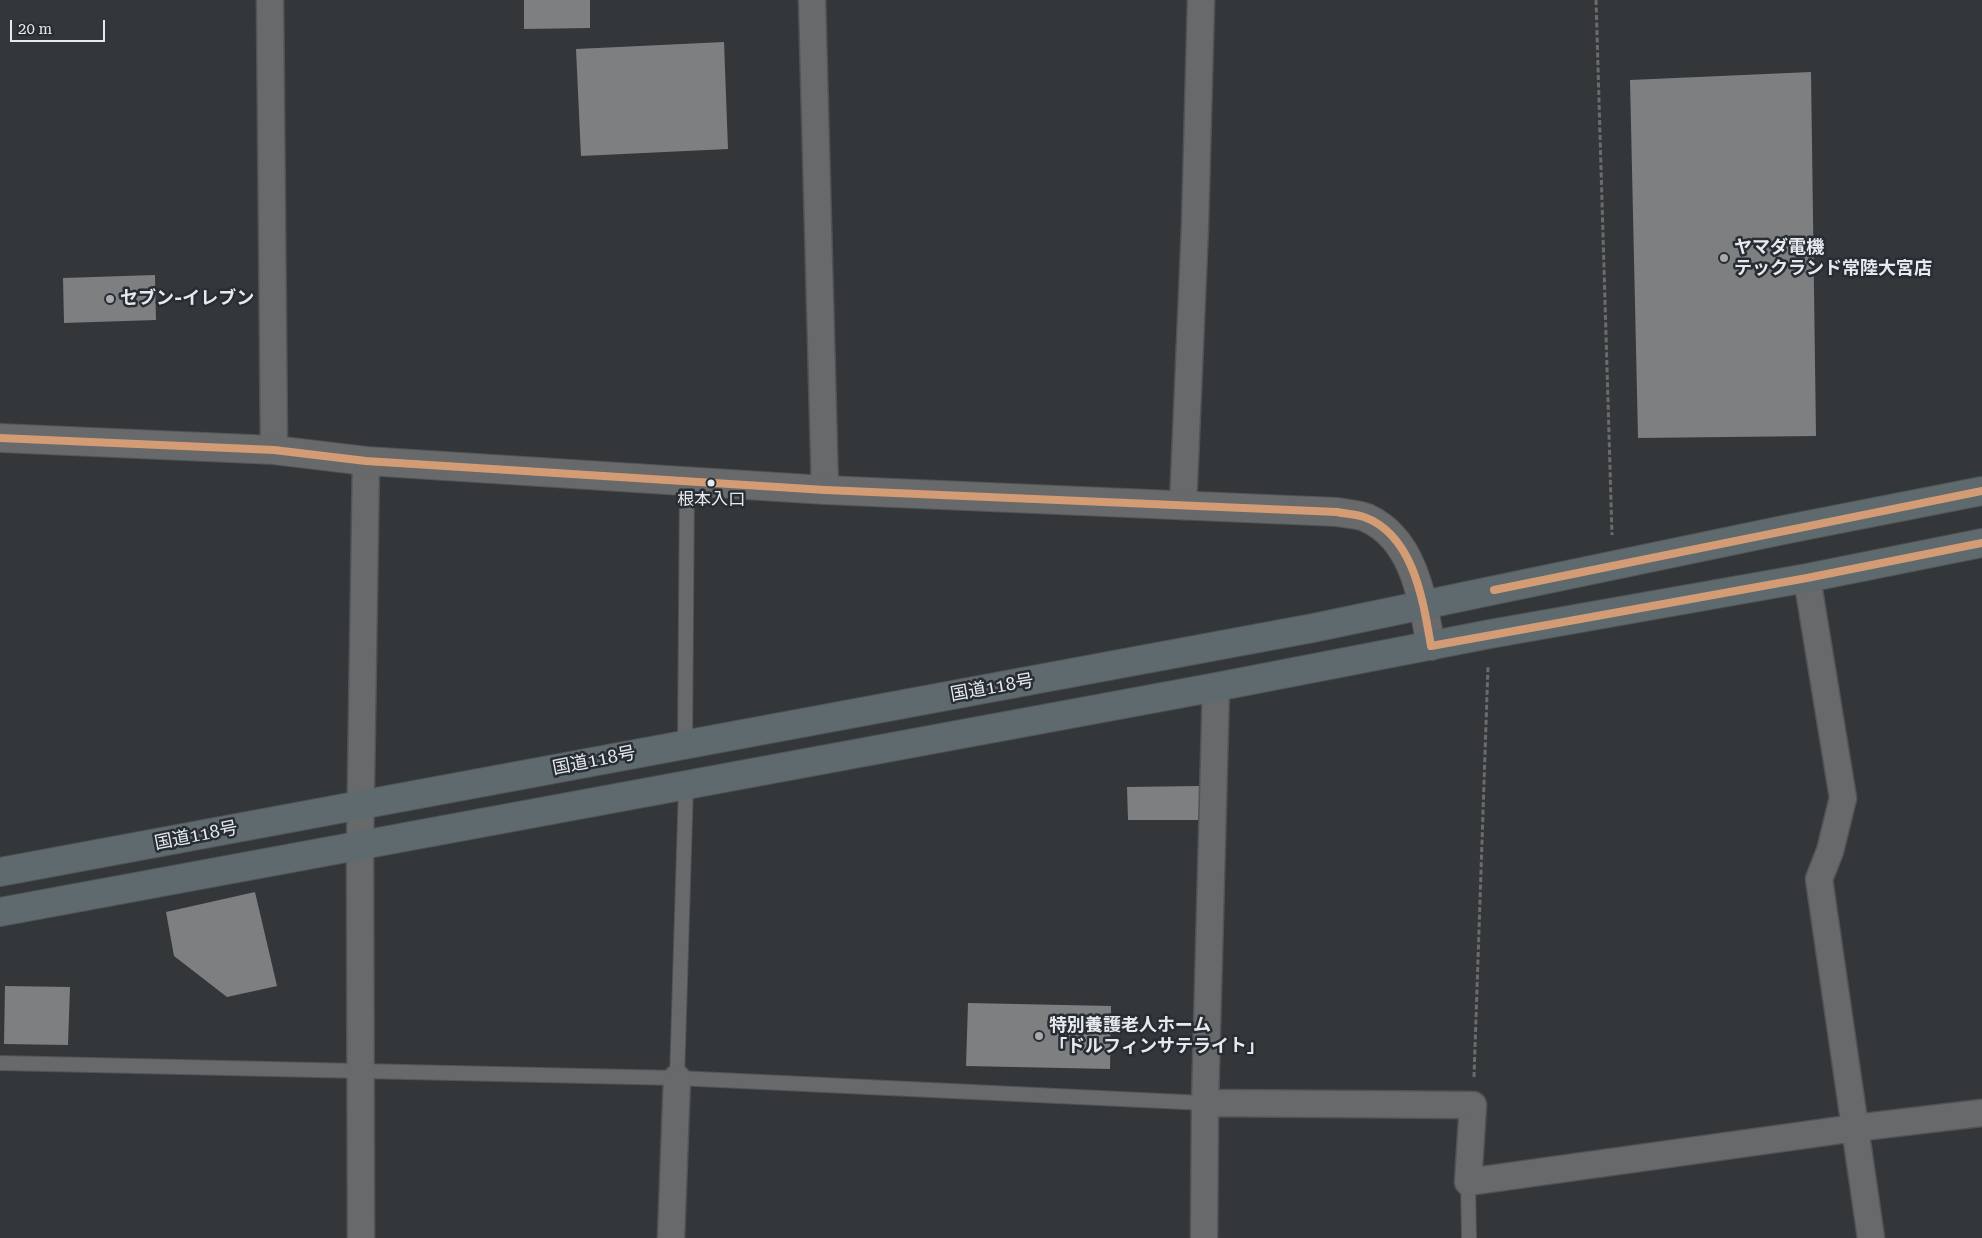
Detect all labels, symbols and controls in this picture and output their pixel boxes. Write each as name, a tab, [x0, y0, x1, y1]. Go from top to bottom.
scale bar	[12, 10, 108, 42]
text: 20 m	[18, 20, 52, 38]
place label: ヤマダ電機 テックランド常陸大宮店	[1734, 237, 1932, 280]
marker: ヤマダ電機 テックランド常陸大宮店	[1718, 252, 1730, 264]
place label: セブン-イレブン	[120, 288, 254, 310]
marker: セブン-イレブン	[104, 293, 116, 305]
marker: 根本入口	[706, 478, 716, 488]
place label: 根本入口	[677, 490, 745, 510]
street label: 国道118号	[949, 670, 1035, 706]
street label: 国道118号	[551, 742, 637, 780]
street label: 国道118号	[153, 817, 239, 855]
place label: 特別養護老人ホーム 「ドルフィンサテライト」	[1049, 1015, 1265, 1058]
marker: 特別養護老人ホーム 「ドルフィンサテライト」	[1033, 1030, 1045, 1042]

